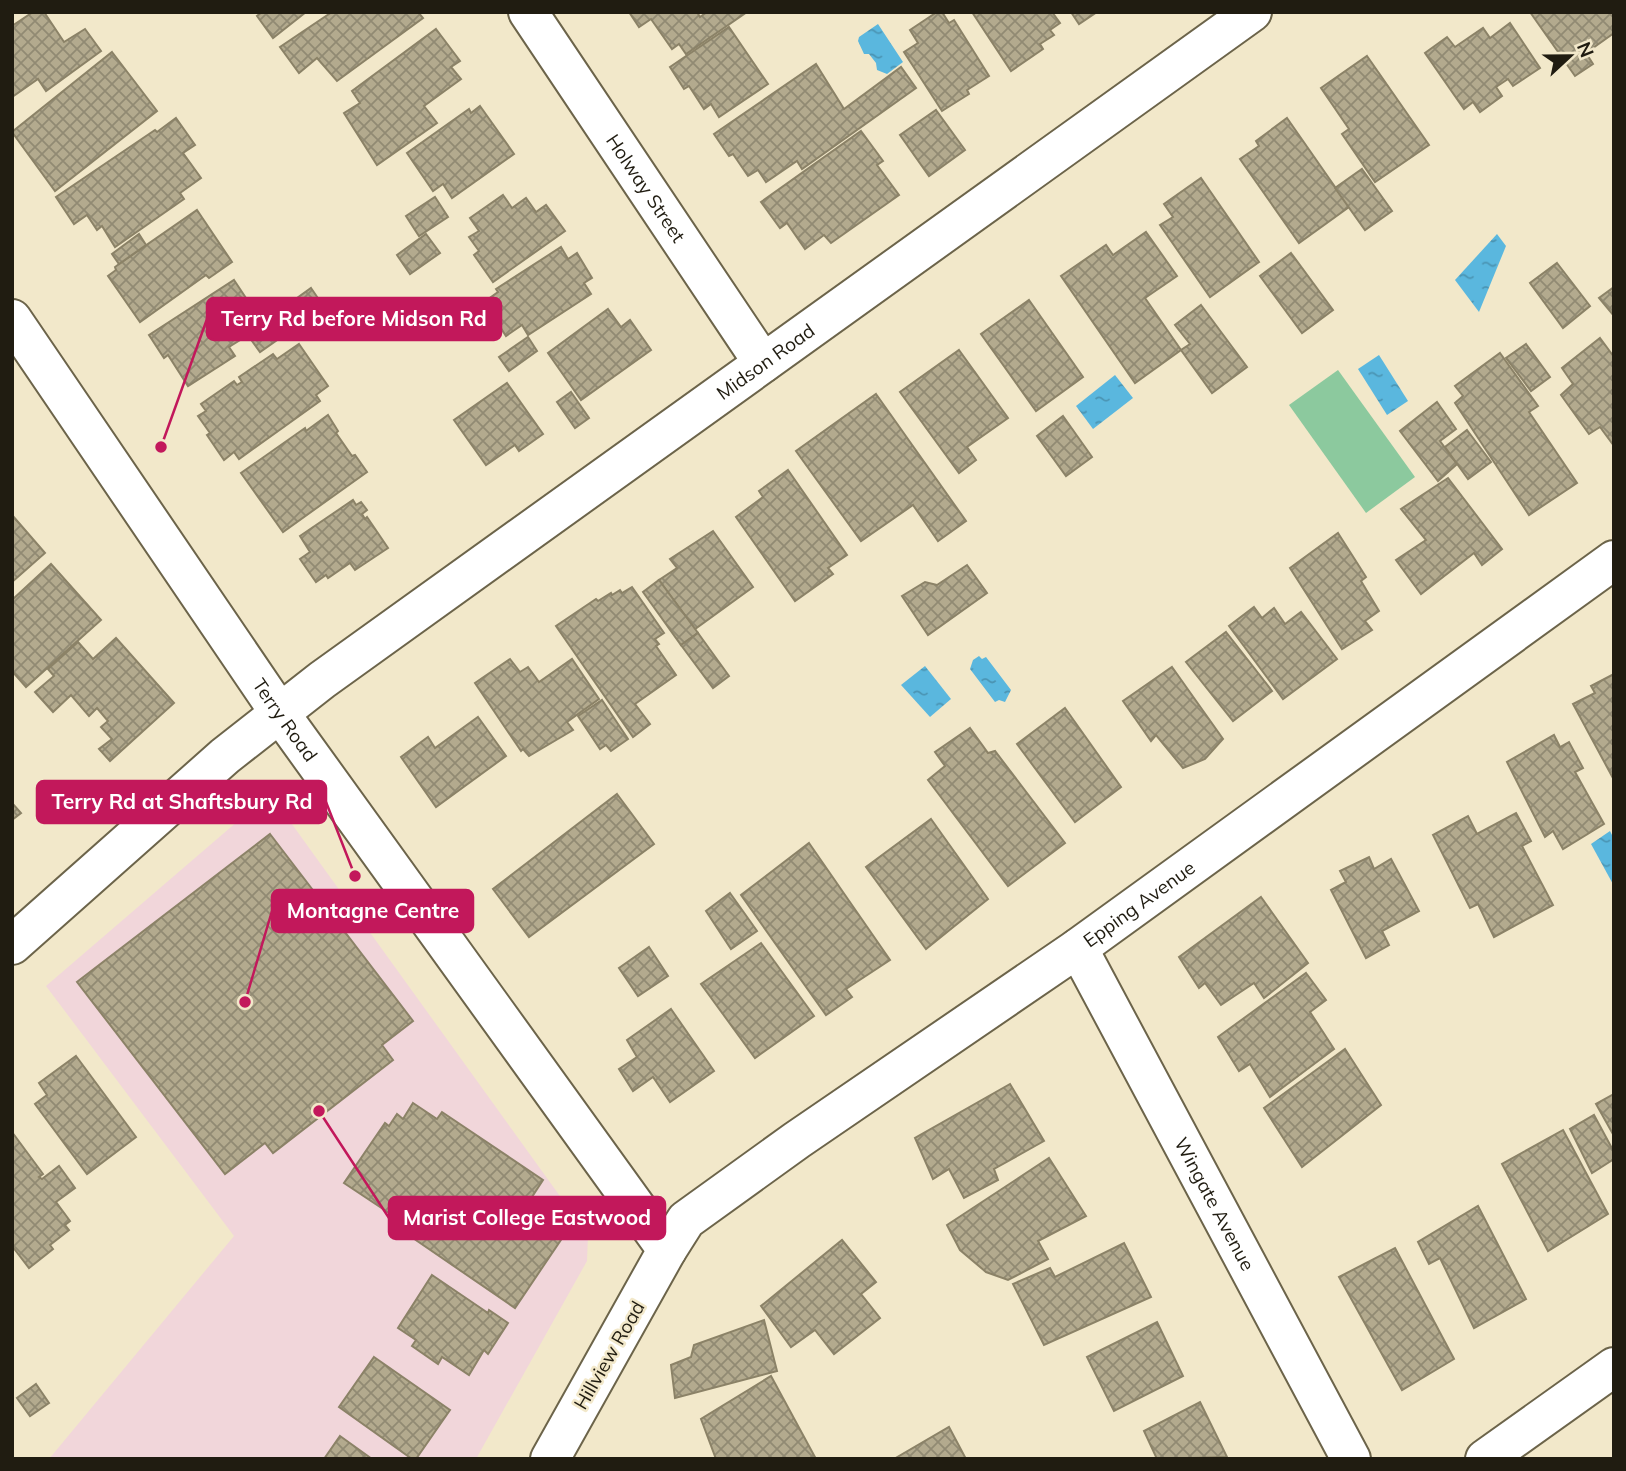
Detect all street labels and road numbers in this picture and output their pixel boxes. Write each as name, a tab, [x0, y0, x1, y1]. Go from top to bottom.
street label: Holway Street	[601, 129, 691, 247]
street label: Midson Road	[712, 318, 819, 405]
street label: Terry Road	[248, 674, 323, 766]
street label: Epping Avenue	[1078, 855, 1200, 952]
street label: Wingate Avenue	[1169, 1133, 1260, 1275]
street label: Hillview Road	[568, 1297, 650, 1413]

